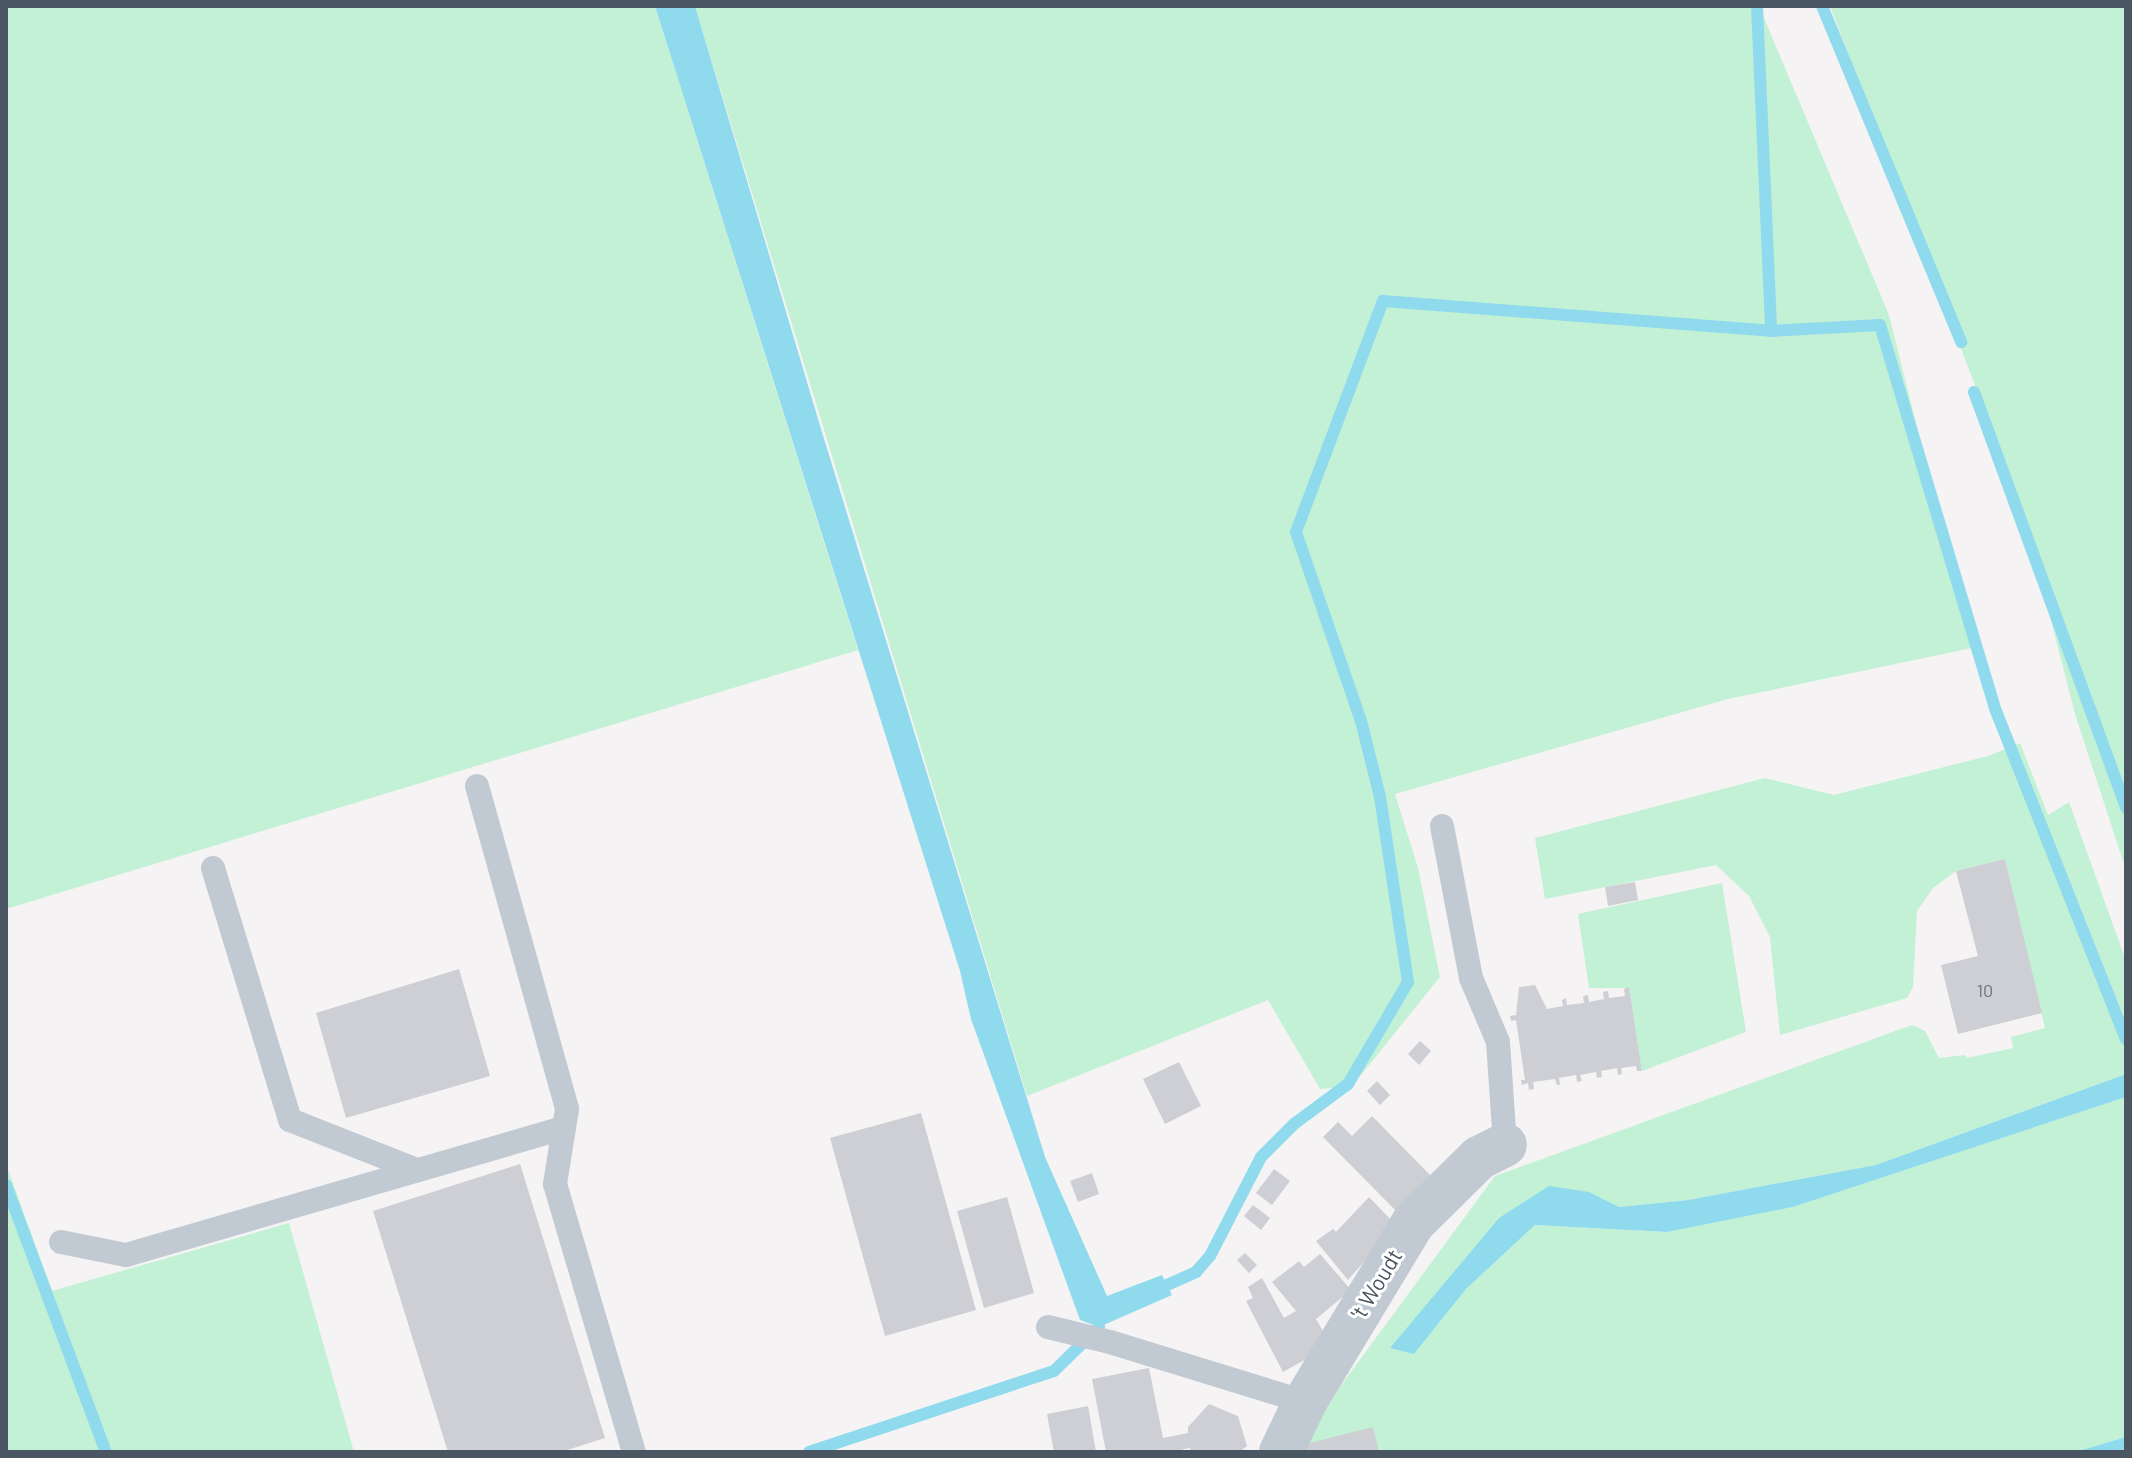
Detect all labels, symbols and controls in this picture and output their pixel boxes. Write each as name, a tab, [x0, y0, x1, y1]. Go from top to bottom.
house number: 10	[1977, 979, 1993, 1001]
street label: 't Woudt	[1345, 1244, 1407, 1324]

